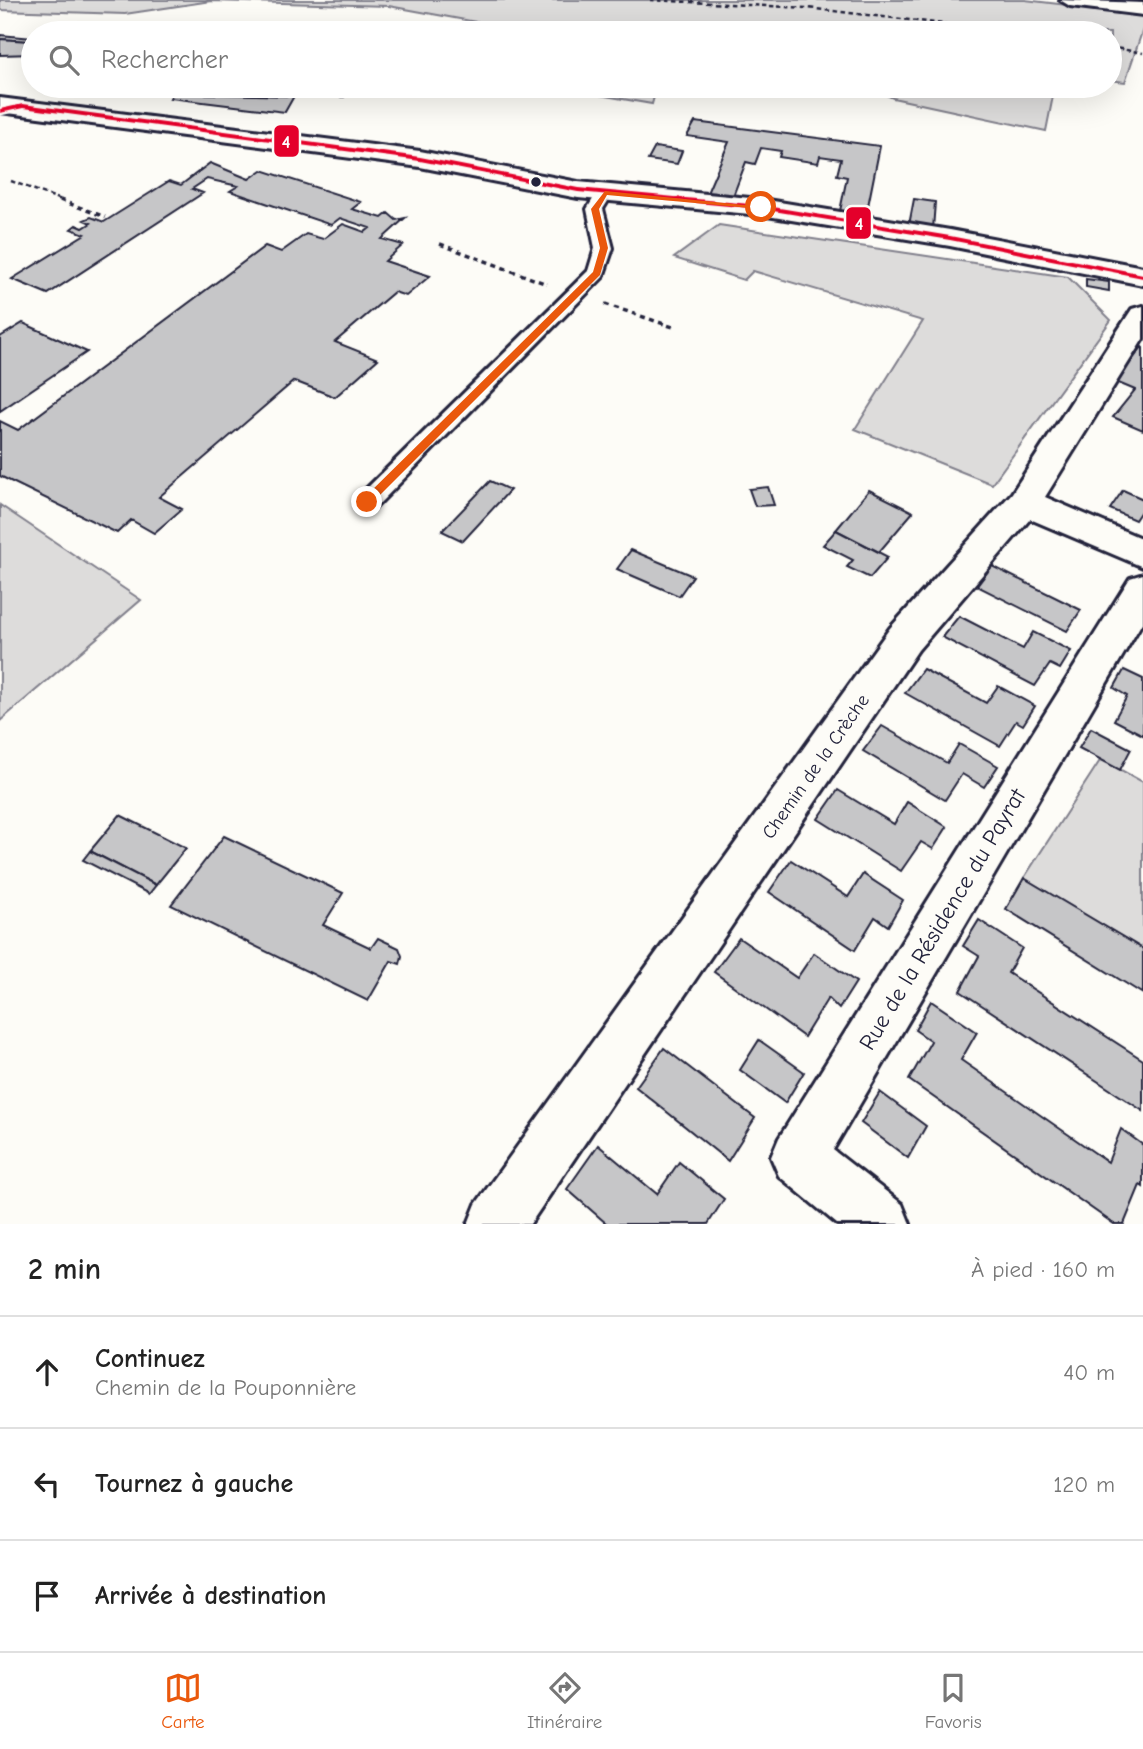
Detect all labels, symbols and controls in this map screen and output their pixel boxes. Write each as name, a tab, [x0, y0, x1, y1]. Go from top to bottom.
search box	[21, 21, 1122, 98]
icon: search	[45, 41, 83, 79]
text: Rechercher	[101, 45, 228, 75]
line badge: 4	[273, 124, 300, 158]
text: 4	[282, 131, 291, 153]
unlabelled marker	[529, 175, 543, 189]
route start	[745, 191, 776, 222]
line badge: 4	[845, 206, 872, 240]
text: 4	[855, 213, 864, 235]
route end	[351, 486, 382, 517]
street label: Chemin de la Crèche	[758, 690, 874, 843]
street label: Rue de la Résidence du Payrat	[854, 783, 1032, 1055]
text: 2 min	[28, 1252, 101, 1287]
text: À pied · 160 m	[971, 1256, 1115, 1283]
text: Continuez	[95, 1344, 205, 1374]
icon: ahead	[28, 1353, 66, 1391]
text: 40 m	[1063, 1359, 1115, 1386]
text: Chemin de la Pouponnière	[95, 1374, 356, 1401]
icon: left	[28, 1465, 66, 1503]
text: Tournez à gauche	[95, 1469, 293, 1499]
text: 120 m	[1053, 1471, 1115, 1498]
icon: arrive	[28, 1577, 66, 1615]
text: Arrivée à destination	[95, 1581, 326, 1611]
tab: Carte	[161, 1669, 205, 1733]
tab: Itinéraire	[527, 1669, 602, 1733]
tab: Favoris	[925, 1669, 982, 1733]

